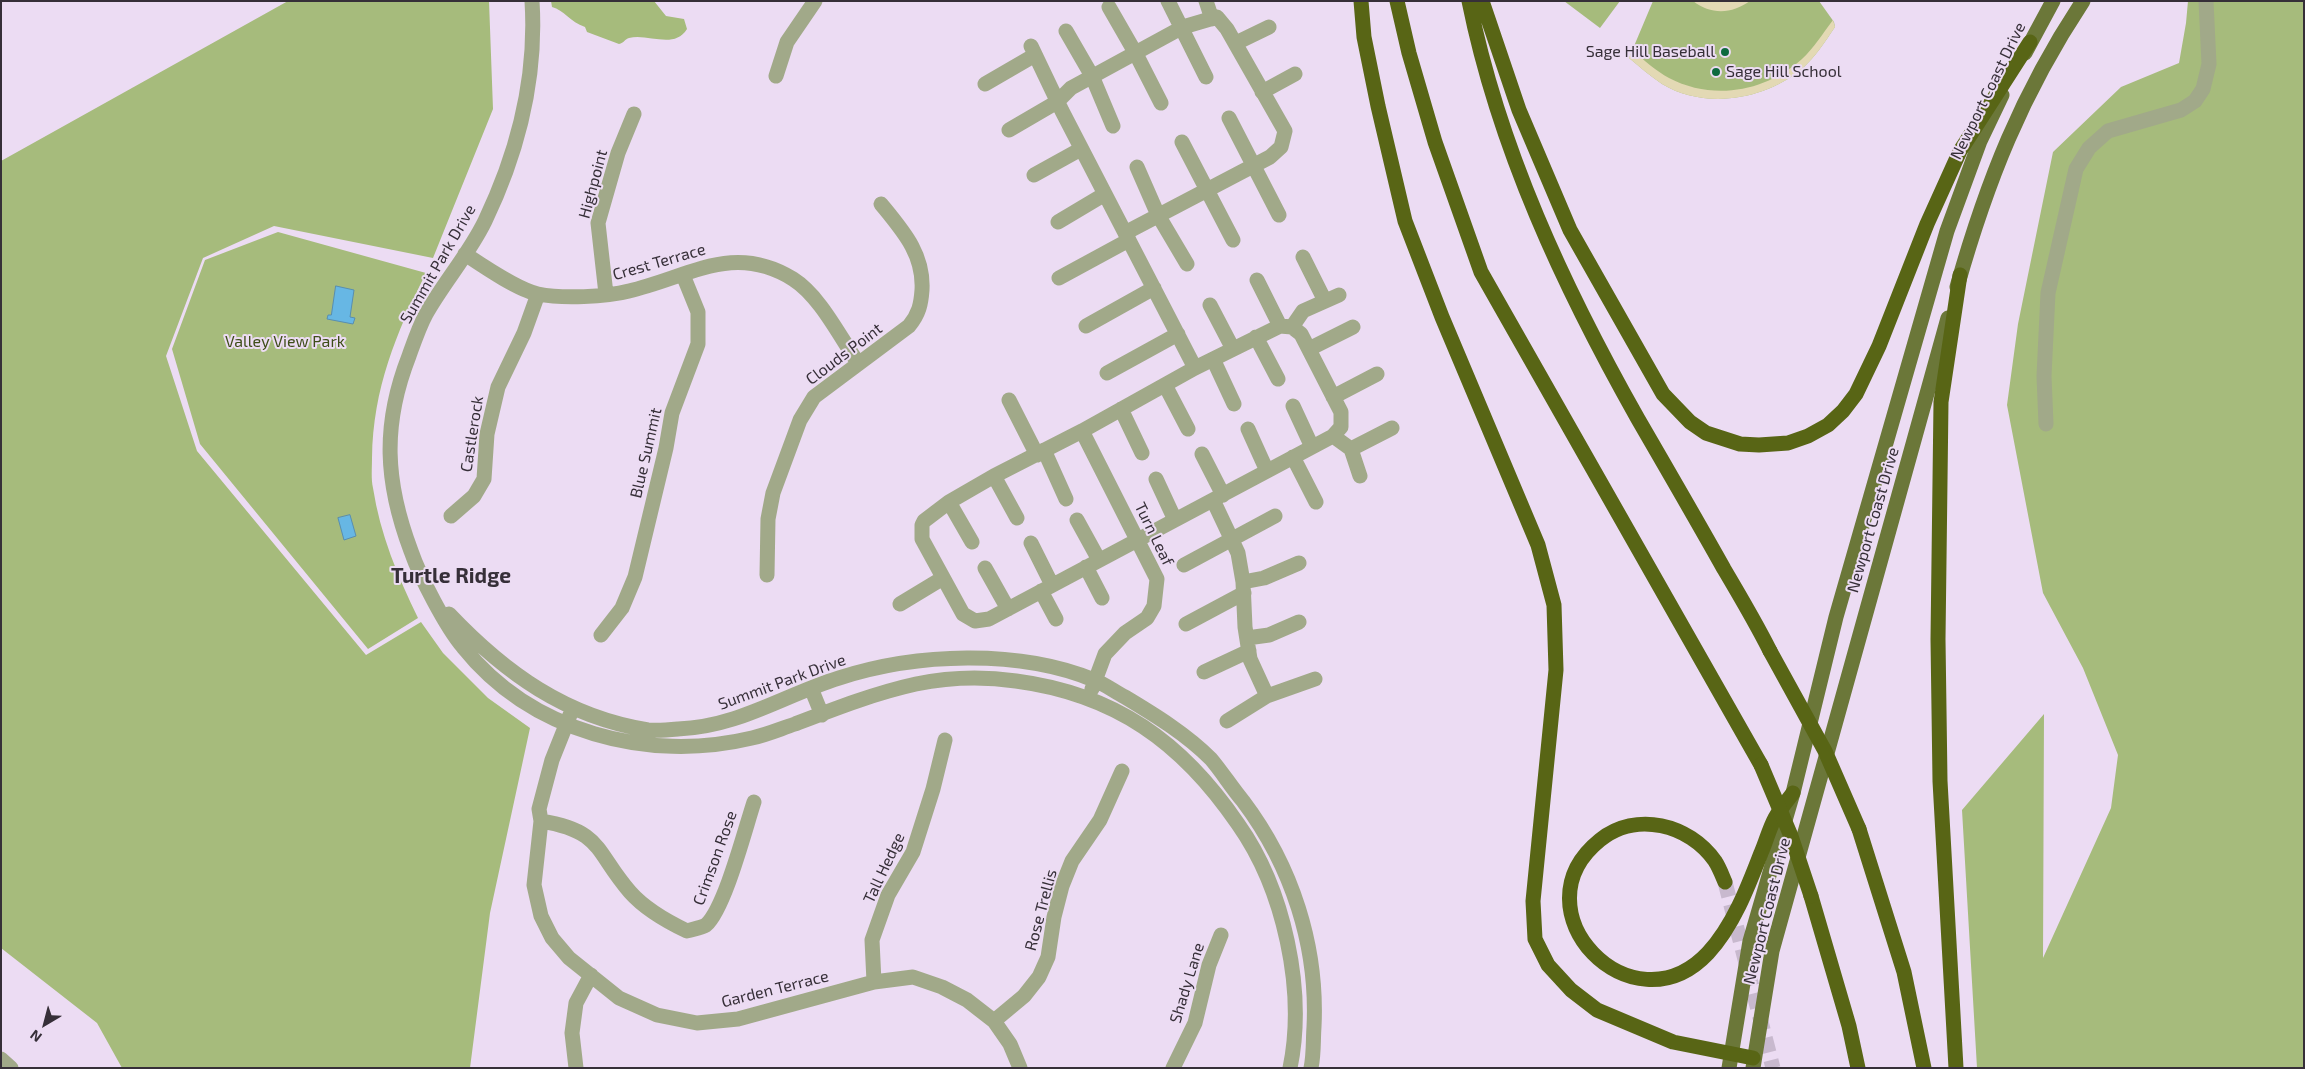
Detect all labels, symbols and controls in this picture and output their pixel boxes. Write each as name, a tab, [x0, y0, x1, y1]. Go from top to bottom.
street label: Newport Coast Drive	[1946, 19, 2030, 163]
place label: Sage Hill Baseball	[1586, 42, 1715, 62]
marker: Sage Hill Baseball	[1719, 46, 1731, 58]
place label: Sage Hill School	[1726, 62, 1842, 82]
marker: Sage Hill School	[1710, 66, 1722, 78]
street label: Highpoint	[575, 147, 611, 221]
street label: Summit Park Drive	[396, 201, 480, 327]
street label: Crest Terrace	[610, 240, 708, 284]
street label: Clouds Point	[802, 319, 886, 389]
park label: Valley View Park	[225, 332, 345, 352]
street label: Castlerock	[457, 395, 487, 473]
street label: Blue Summit	[626, 406, 666, 500]
street label: Newport Coast Drive	[1843, 445, 1903, 595]
street label: Turn Leaf	[1130, 499, 1178, 569]
district label: Turtle Ridge	[391, 563, 511, 589]
street label: Summit Park Drive	[716, 650, 848, 714]
street label: Crimson Rose	[689, 808, 741, 908]
street label: Tall Hedge	[859, 830, 909, 906]
street label: Newport Coast Drive	[1740, 836, 1794, 986]
street label: Rose Trellis	[1021, 867, 1061, 953]
street label: Shady Lane	[1166, 940, 1208, 1026]
street label: Garden Terrace	[719, 966, 831, 1012]
north arrow	[20, 999, 70, 1049]
text: N	[27, 1027, 45, 1046]

